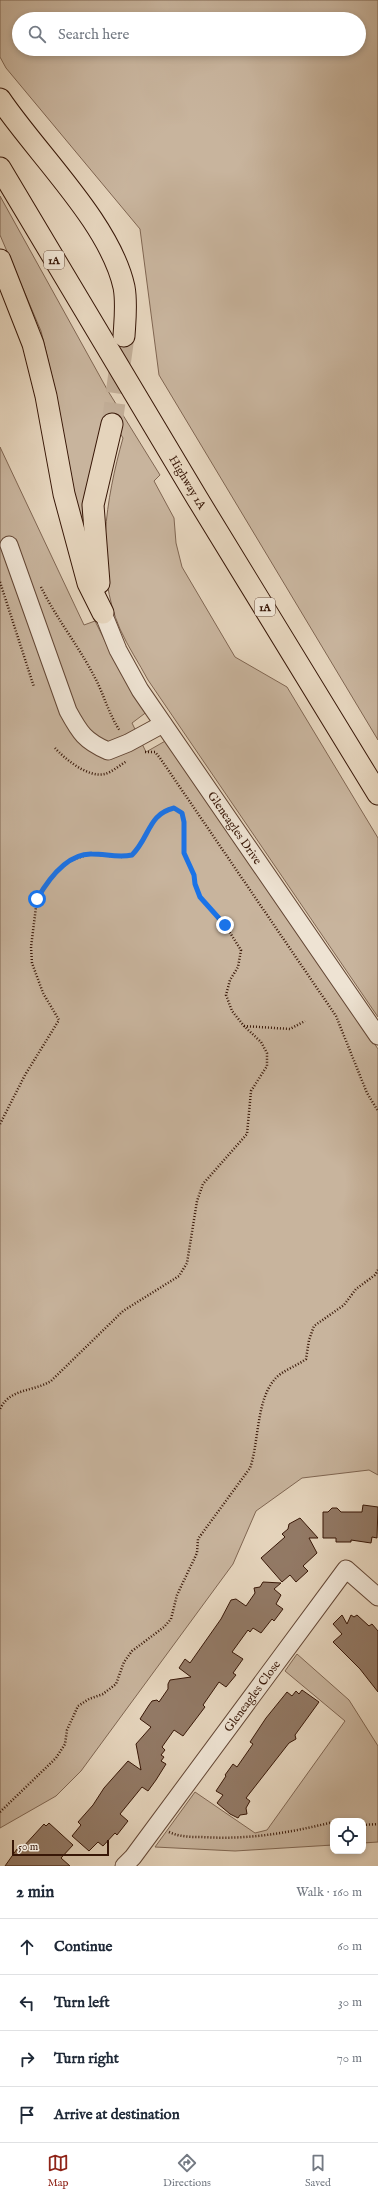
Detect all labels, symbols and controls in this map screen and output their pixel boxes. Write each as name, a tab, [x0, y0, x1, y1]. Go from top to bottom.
search box	[12, 12, 366, 56]
icon: search	[26, 23, 48, 45]
text: Search here	[58, 25, 129, 44]
road number: 1A	[44, 251, 64, 269]
street label: Highway 1A	[165, 453, 210, 513]
road number: 1A	[255, 598, 275, 616]
street label: Gleneagles Drive	[204, 789, 265, 868]
route start	[28, 890, 46, 908]
route end	[216, 916, 234, 934]
street label: Gleneagles Close	[221, 1657, 284, 1735]
map controls	[330, 1818, 366, 1854]
button: locate	[330, 1818, 366, 1854]
scale bar	[12, 1838, 109, 1857]
text: 50 m	[18, 1840, 38, 1854]
text: 2 min	[16, 1882, 54, 1903]
text: Walk · 160 m	[296, 1884, 362, 1901]
icon: ahead	[16, 1936, 38, 1958]
text: Continue	[54, 1937, 112, 1956]
text: 60 m	[337, 1938, 362, 1955]
icon: left	[16, 1992, 38, 2014]
text: Turn left	[54, 1993, 110, 2012]
text: 30 m	[338, 1994, 362, 2011]
icon: right	[16, 2048, 38, 2070]
text: Turn right	[54, 2049, 119, 2068]
text: 70 m	[337, 2050, 362, 2067]
icon: arrive	[16, 2104, 38, 2126]
text: Arrive at destination	[54, 2105, 180, 2124]
tab: Map	[47, 2152, 69, 2190]
tab: Directions	[163, 2152, 211, 2190]
tab: Saved	[305, 2152, 331, 2190]

